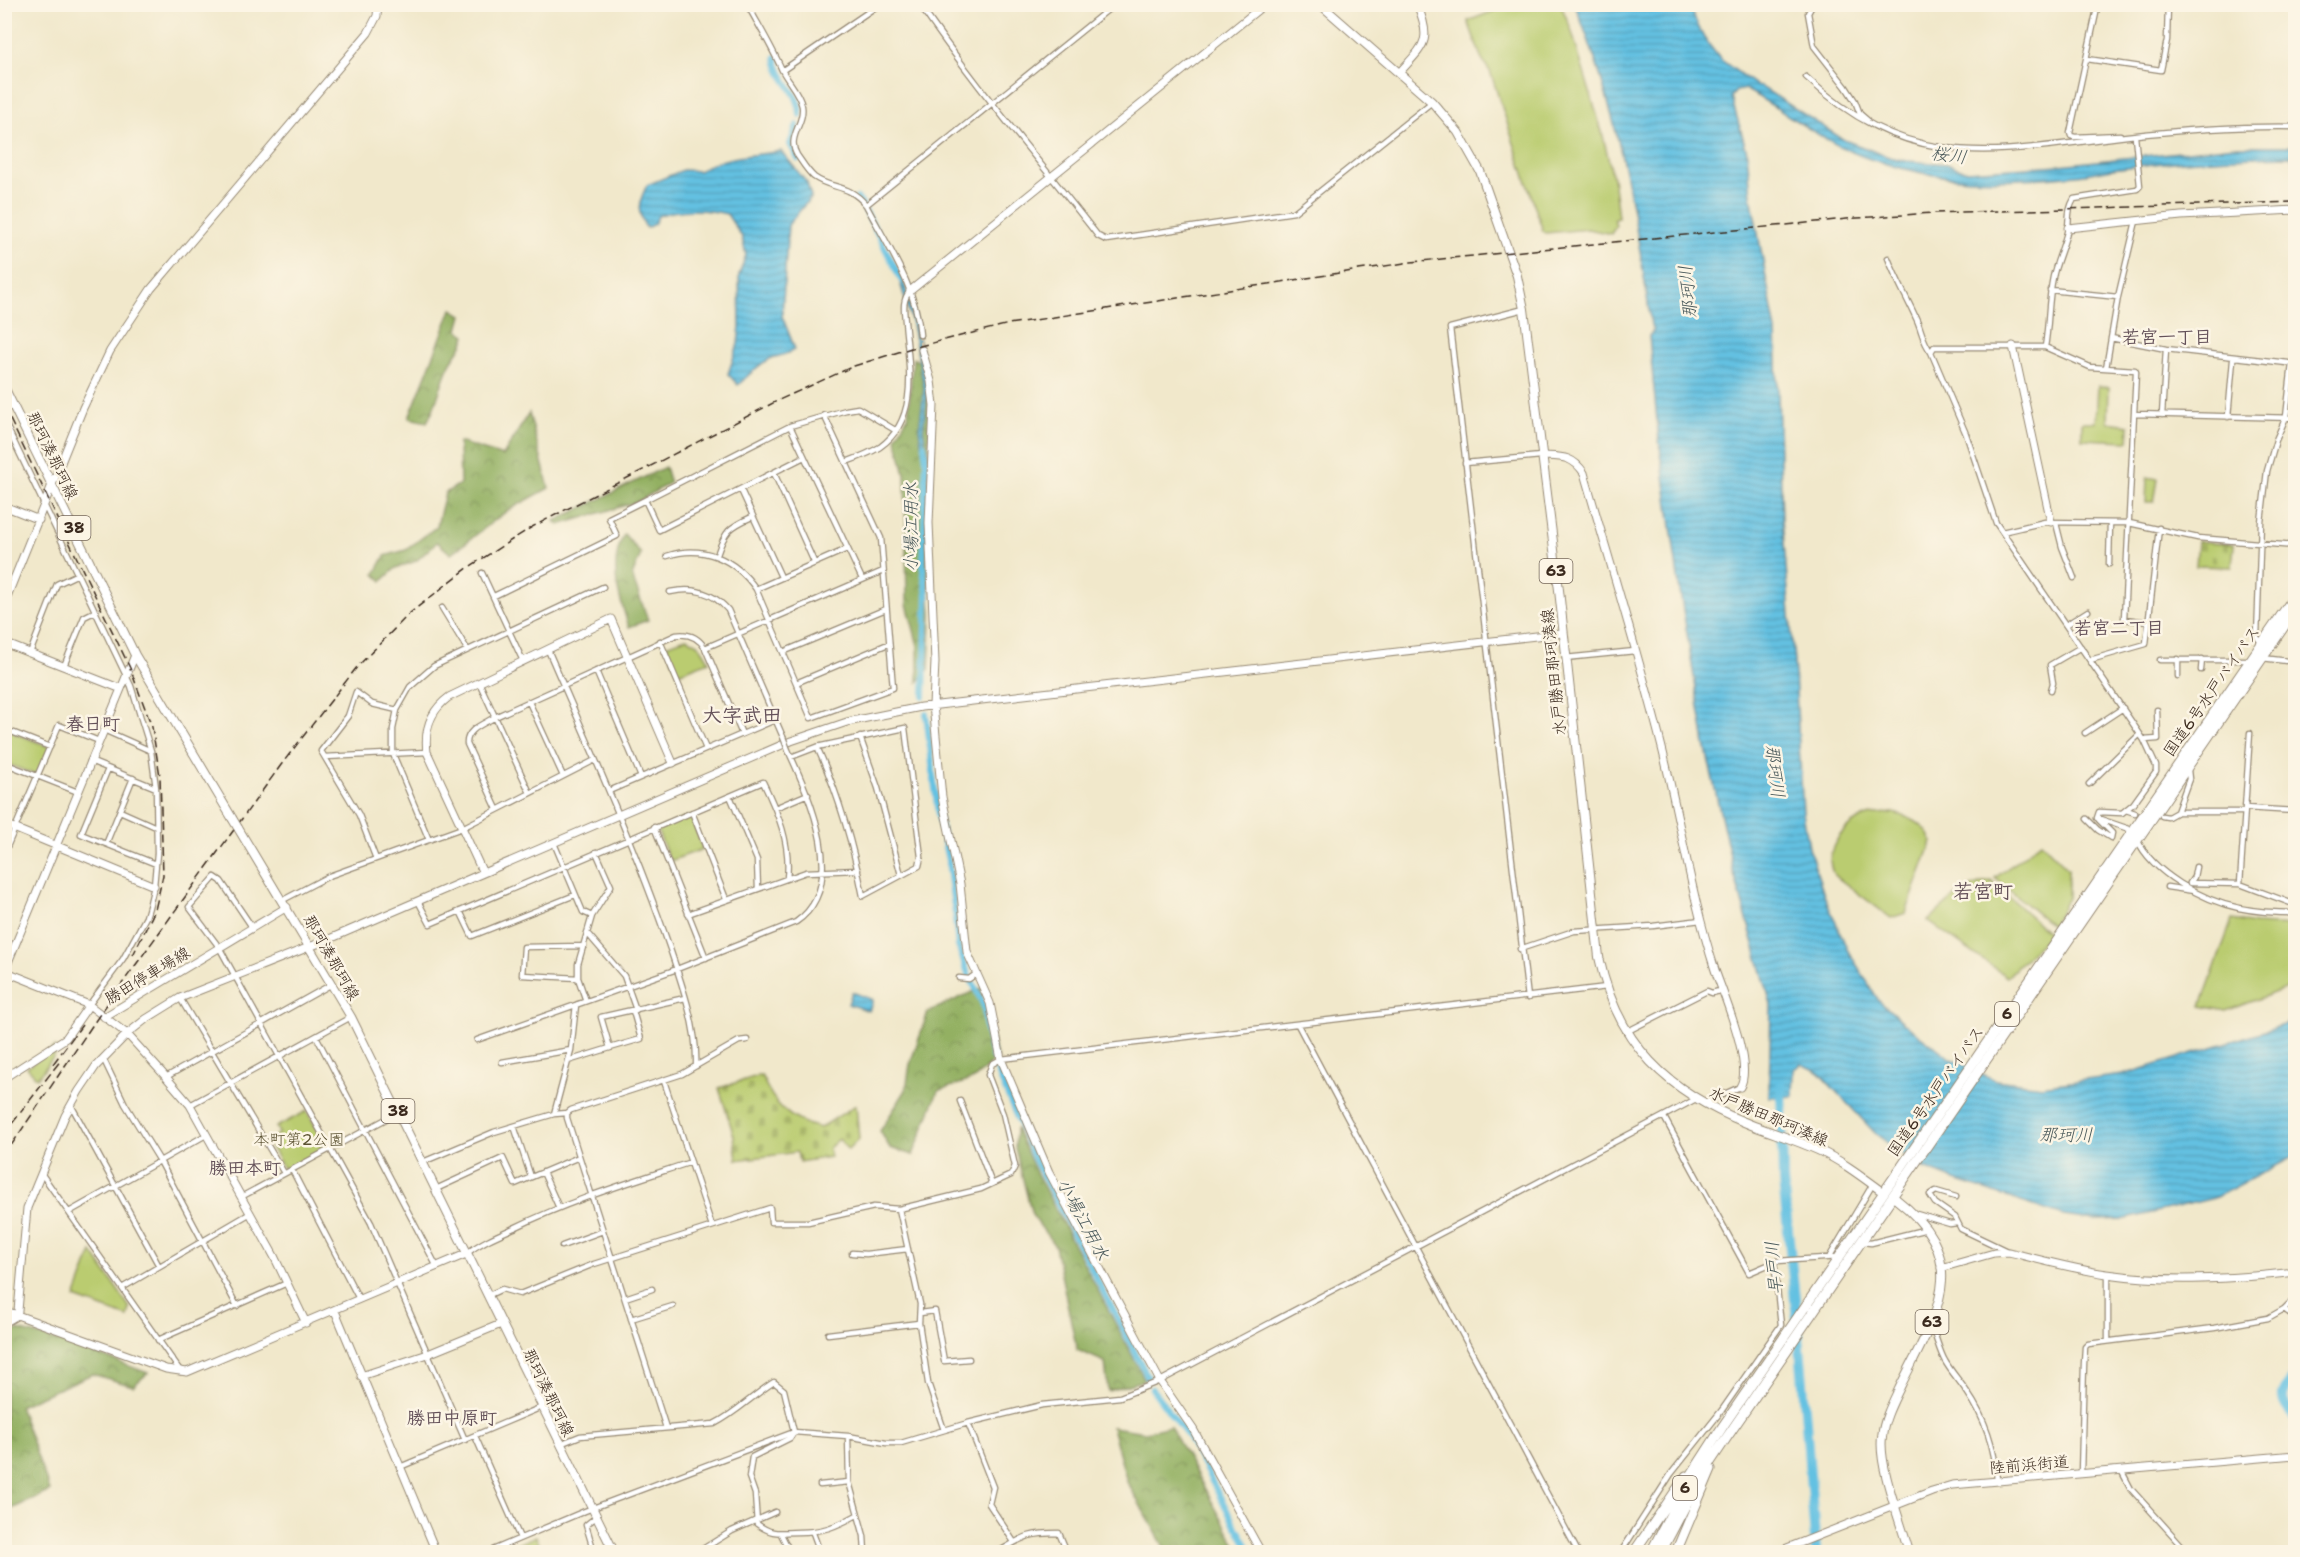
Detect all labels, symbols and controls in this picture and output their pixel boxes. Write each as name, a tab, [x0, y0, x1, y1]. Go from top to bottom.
water label: 桜川	[1930, 141, 1968, 169]
water label: 那珂川	[1673, 264, 1703, 320]
district label: 若宮一丁目	[2122, 325, 2212, 349]
street label: 那珂湊那珂線	[22, 407, 83, 503]
water label: 小場江用水	[899, 482, 923, 572]
road number: 38	[58, 516, 90, 540]
road number: 63	[1540, 559, 1572, 583]
street label: 水戸勝田那珂湊線	[1536, 607, 1571, 737]
district label: 若宮二丁目	[2074, 616, 2164, 640]
street label: 国道6号水戸バイパス	[2158, 622, 2264, 761]
district label: 大字武田	[702, 702, 782, 728]
district label: 春日町	[66, 712, 120, 736]
water label: 那珂川	[1760, 743, 1790, 799]
district label: 若宮町	[1953, 878, 2013, 904]
street label: 那珂湊那珂線	[298, 910, 365, 1004]
street label: 勝田停車場線	[101, 942, 194, 1009]
road number: 6	[1995, 1002, 2019, 1026]
street label: 国道6号水戸バイパス	[1882, 1022, 1988, 1161]
street label: 水戸勝田那珂湊線	[1706, 1082, 1832, 1151]
road number: 38	[382, 1099, 414, 1123]
water label: 那珂川	[2039, 1123, 2093, 1147]
park label: 本町第2公園	[253, 1129, 345, 1150]
district label: 勝田本町	[209, 1156, 281, 1180]
water label: 小場江用水	[1051, 1174, 1115, 1264]
water label: 早戸川	[1760, 1240, 1788, 1296]
road number: 63	[1916, 1310, 1948, 1334]
street label: 那珂湊那珂線	[518, 1344, 579, 1440]
district label: 勝田中原町	[407, 1406, 497, 1430]
street label: 陸前浜街道	[1988, 1451, 2070, 1478]
road number: 6	[1673, 1476, 1697, 1500]

